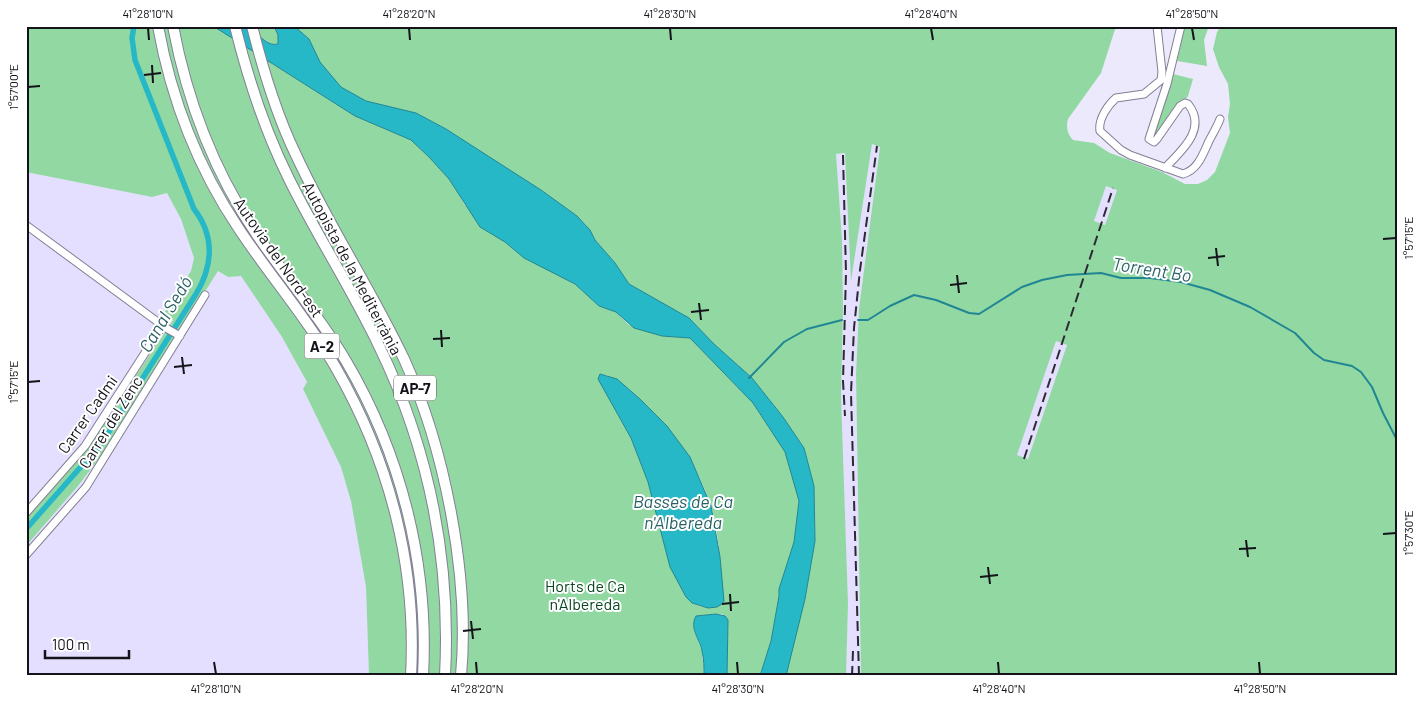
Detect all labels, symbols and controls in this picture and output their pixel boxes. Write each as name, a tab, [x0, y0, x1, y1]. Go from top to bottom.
text: 41°28'10"N	[123, 6, 173, 20]
text: 41°28'20"N	[382, 6, 436, 20]
text: 41°28'30"N	[644, 6, 696, 20]
text: 41°28'40"N	[904, 6, 958, 20]
text: 41°28'50"N	[1166, 6, 1218, 20]
text: 1°57'00"E	[6, 64, 20, 110]
street label: Autopista de la Mediterrània	[299, 178, 407, 358]
street label: Autovia del Nord-est	[231, 194, 327, 320]
text: 1°57'15"E	[1401, 217, 1415, 259]
water label: Torrent Bo	[1111, 252, 1193, 286]
water label: Canal Sedó	[134, 272, 196, 356]
road number: A-2	[304, 334, 340, 358]
text: 1°57'15"E	[6, 361, 20, 403]
street label: Carrer Cadmi	[53, 371, 121, 457]
street label: Carrer del Zenc	[74, 372, 146, 472]
road number: AP-7	[394, 376, 436, 400]
water label: Basses de Ca n'Albereda	[633, 490, 733, 533]
text: 1°57'30"E	[1401, 510, 1415, 556]
park label: Horts de Ca n'Albereda	[545, 576, 625, 613]
scale bar	[45, 627, 129, 659]
text: 100 m	[52, 635, 90, 653]
text: 41°28'10"N	[191, 681, 241, 695]
text: 41°28'20"N	[450, 681, 504, 695]
text: 41°28'30"N	[712, 681, 764, 695]
text: 41°28'40"N	[972, 681, 1026, 695]
text: 41°28'50"N	[1234, 681, 1286, 695]

